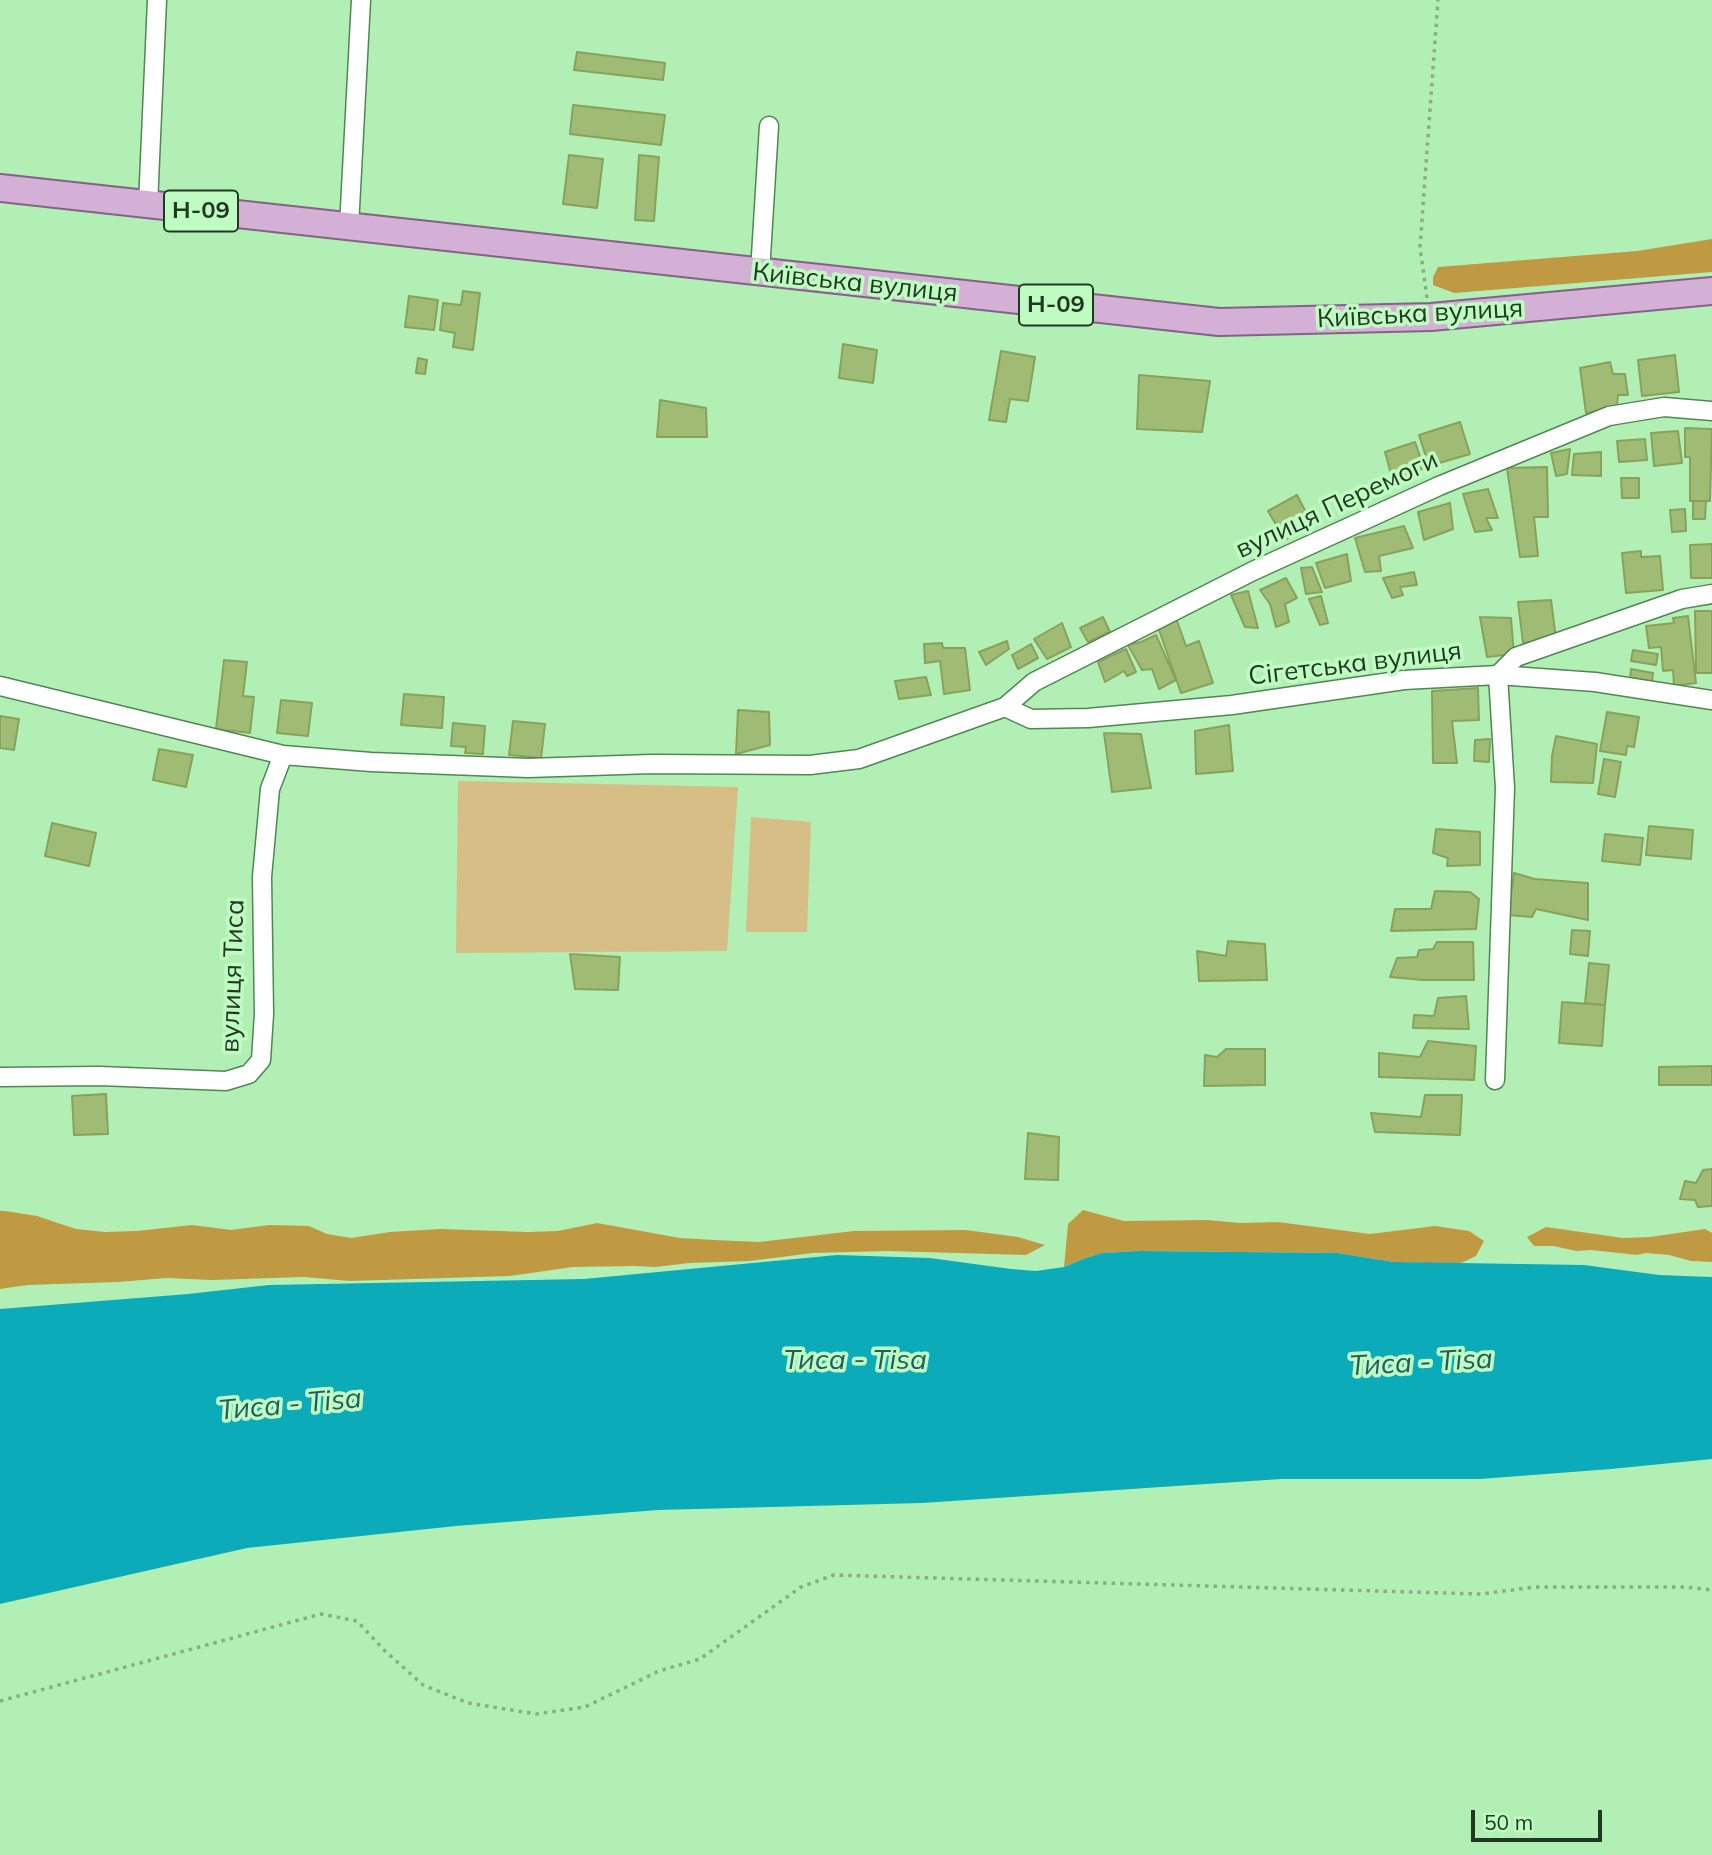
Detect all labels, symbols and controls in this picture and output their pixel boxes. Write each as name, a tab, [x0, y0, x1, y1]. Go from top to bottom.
road number: Н-09	[164, 190, 238, 232]
street label: Київська вулиця	[751, 257, 959, 309]
road number: Н-09	[1019, 284, 1093, 326]
street label: Київська вулиця	[1316, 293, 1524, 335]
street label: вулиця Перемоги	[1231, 444, 1443, 566]
street label: Сігетська вулиця	[1247, 635, 1463, 693]
street label: вулиця Тиса	[215, 899, 251, 1053]
water label: Тиса - Tisa	[1348, 1342, 1494, 1384]
water label: Тиса - Tisa	[783, 1344, 927, 1378]
water label: Тиса - Tisa	[217, 1382, 363, 1428]
scale bar	[1474, 1796, 1605, 1840]
text: 50 m	[1484, 1809, 1533, 1835]

